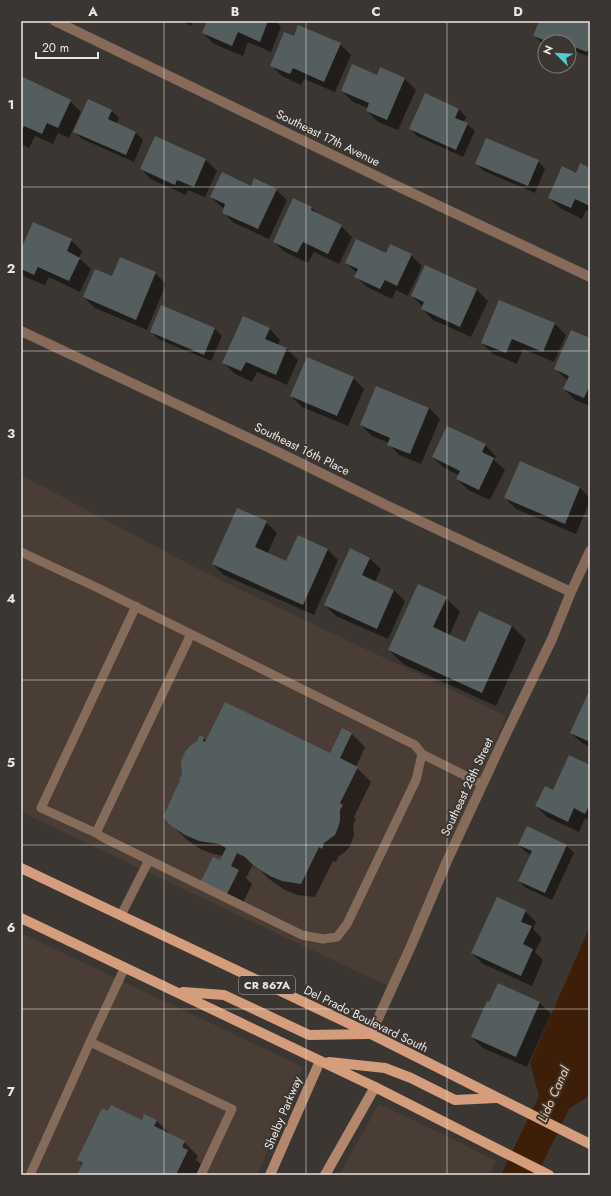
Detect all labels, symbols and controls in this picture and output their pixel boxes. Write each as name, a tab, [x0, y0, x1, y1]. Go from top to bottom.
text: A	[87, 2, 98, 21]
text: B	[231, 2, 240, 21]
text: C	[371, 2, 381, 21]
text: D	[513, 2, 523, 21]
scale bar	[36, 34, 98, 60]
north arrow	[537, 34, 577, 74]
text: 20 m	[42, 39, 69, 57]
text: N	[539, 43, 557, 57]
text: 1	[8, 95, 14, 114]
street label: Southeast 17th Avenue	[273, 105, 383, 171]
text: 2	[7, 259, 15, 278]
street label: Southeast 16th Place	[251, 418, 353, 480]
text: 3	[7, 424, 15, 443]
text: 4	[6, 589, 16, 608]
street label: Southeast 28th Street	[436, 735, 498, 839]
text: 5	[7, 753, 15, 772]
text: 6	[7, 918, 16, 937]
road number: CR 867A	[239, 976, 295, 994]
street label: Del Prado Boulevard South	[301, 981, 431, 1057]
water label: Lido Canal	[533, 1062, 575, 1125]
street label: Shelby Parkway	[259, 1073, 307, 1152]
text: 7	[7, 1082, 15, 1101]

